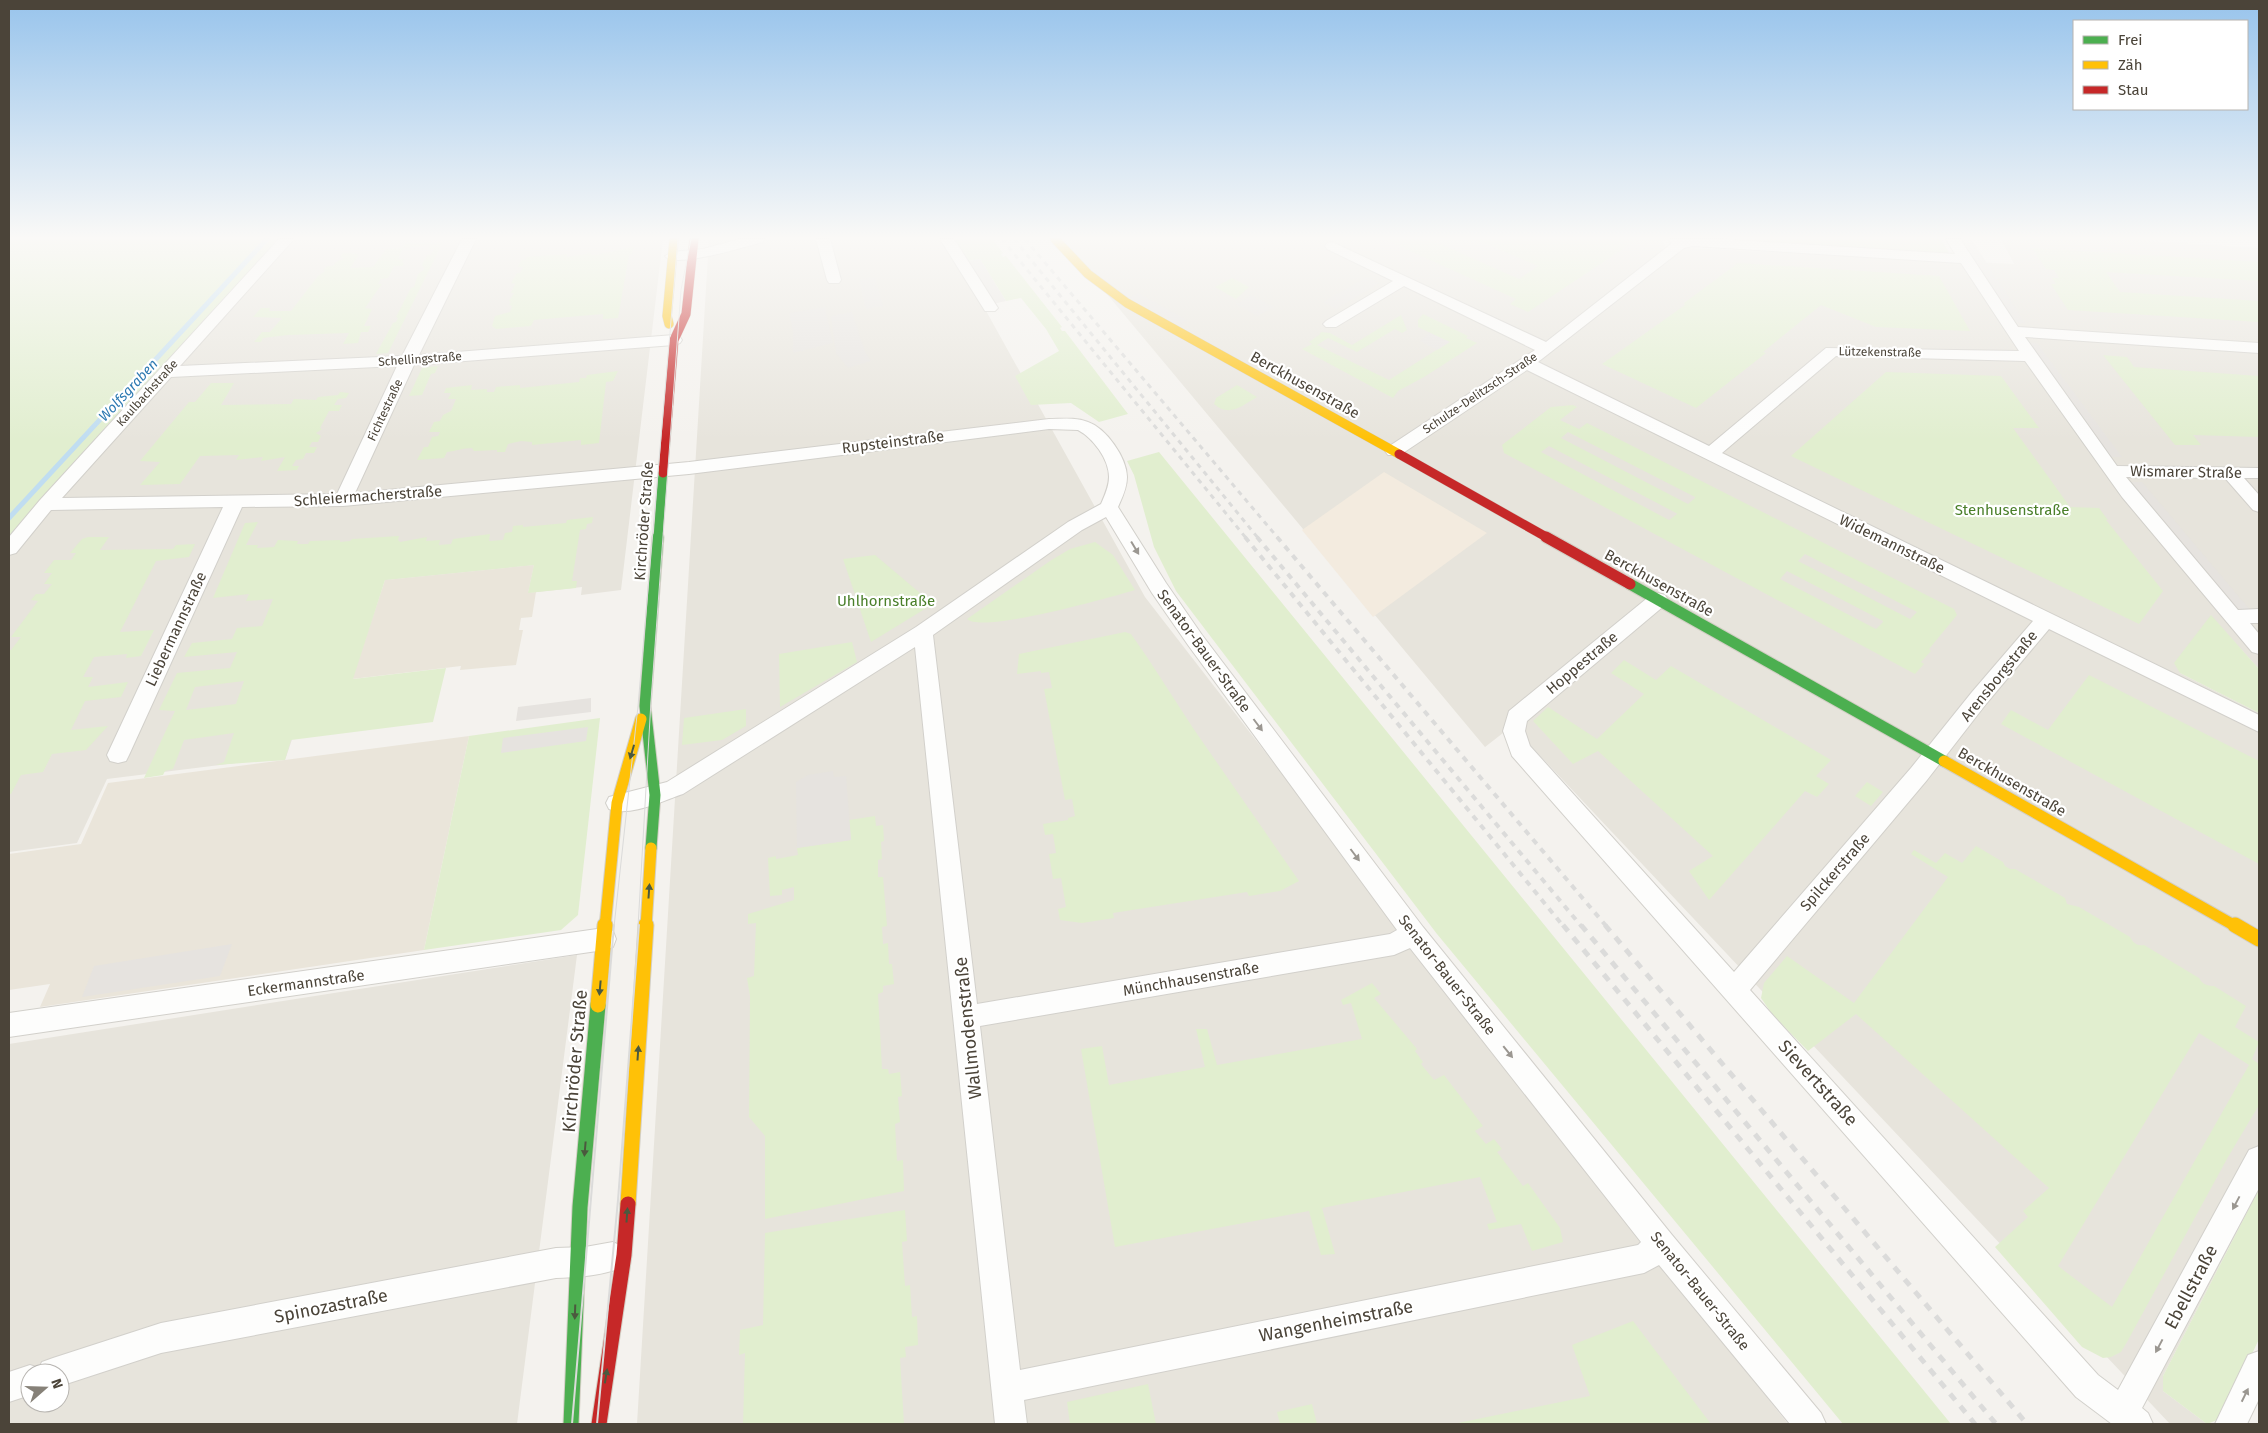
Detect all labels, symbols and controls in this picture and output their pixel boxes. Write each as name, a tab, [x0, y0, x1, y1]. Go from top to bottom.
legend	[2073, 20, 2248, 110]
text: Frei	[2118, 31, 2143, 49]
text: Zäh	[2118, 56, 2143, 74]
text: Stau	[2118, 81, 2148, 99]
street label: Lützekenstraße	[1839, 344, 1921, 360]
street label: Berckhusenstraße	[1247, 348, 1363, 422]
street label: Schellingstraße	[378, 349, 462, 369]
street label: Schulze-Delitzsch-Straße	[1420, 349, 1540, 437]
water label: Wolfsgraben	[95, 356, 161, 425]
street label: Kaulbachstraße	[113, 357, 181, 429]
street label: Fichtestraße	[365, 377, 405, 443]
street label: Rupsteinstraße	[841, 427, 945, 457]
street label: Kirchröder Straße	[631, 461, 657, 581]
street label: Wismarer Straße	[2130, 462, 2242, 482]
street label: Schleiermacherstraße	[293, 482, 443, 510]
park label: Stenhusenstraße	[1955, 501, 2069, 519]
street label: Widemannstraße	[1836, 511, 1948, 577]
one-way arrow	[1130, 542, 1139, 555]
street label: Berckhusenstraße	[1601, 546, 1717, 620]
street label: Liebermannstraße	[142, 569, 210, 689]
street label: Senator-Bauer-Straße	[1153, 586, 1255, 716]
park label: Uhlhornstraße	[837, 592, 935, 610]
street label: Arensborgstraße	[1957, 627, 2041, 725]
street label: Hoppestraße	[1543, 628, 1621, 698]
one-way arrow	[1252, 718, 1263, 731]
street label: Berckhusenstraße	[1955, 744, 2069, 820]
one-way arrow	[627, 745, 635, 760]
street label: Spilckerstraße	[1796, 829, 1874, 915]
one-way arrow	[1349, 848, 1360, 861]
one-way arrow	[645, 882, 653, 898]
street label: Senator-Bauer-Straße	[1394, 911, 1500, 1039]
street label: Wallmodenstraße	[950, 956, 986, 1100]
street label: Münchhausenstraße	[1122, 958, 1260, 1000]
street label: Eckermannstraße	[246, 966, 366, 1000]
one-way arrow	[595, 980, 603, 996]
street label: Kirchröder Straße	[558, 989, 592, 1133]
street label: Sievertstraße	[1774, 1035, 1862, 1131]
one-way arrow	[634, 1045, 642, 1061]
one-way arrow	[1503, 1045, 1513, 1059]
one-way arrow	[581, 1142, 589, 1158]
one-way arrow	[2232, 1196, 2240, 1210]
one-way arrow	[623, 1207, 631, 1223]
street label: Senator-Bauer-Straße	[1647, 1228, 1753, 1354]
street label: Ebellstraße	[2160, 1241, 2222, 1333]
street label: Spinozastraße	[272, 1284, 390, 1328]
street label: Wangenheimstraße	[1257, 1295, 1415, 1347]
one-way arrow	[570, 1304, 578, 1320]
one-way arrow	[2155, 1340, 2164, 1353]
north arrow	[20, 1363, 70, 1413]
one-way arrow	[602, 1368, 610, 1384]
text: N	[47, 1376, 66, 1391]
one-way arrow	[2241, 1388, 2249, 1402]

